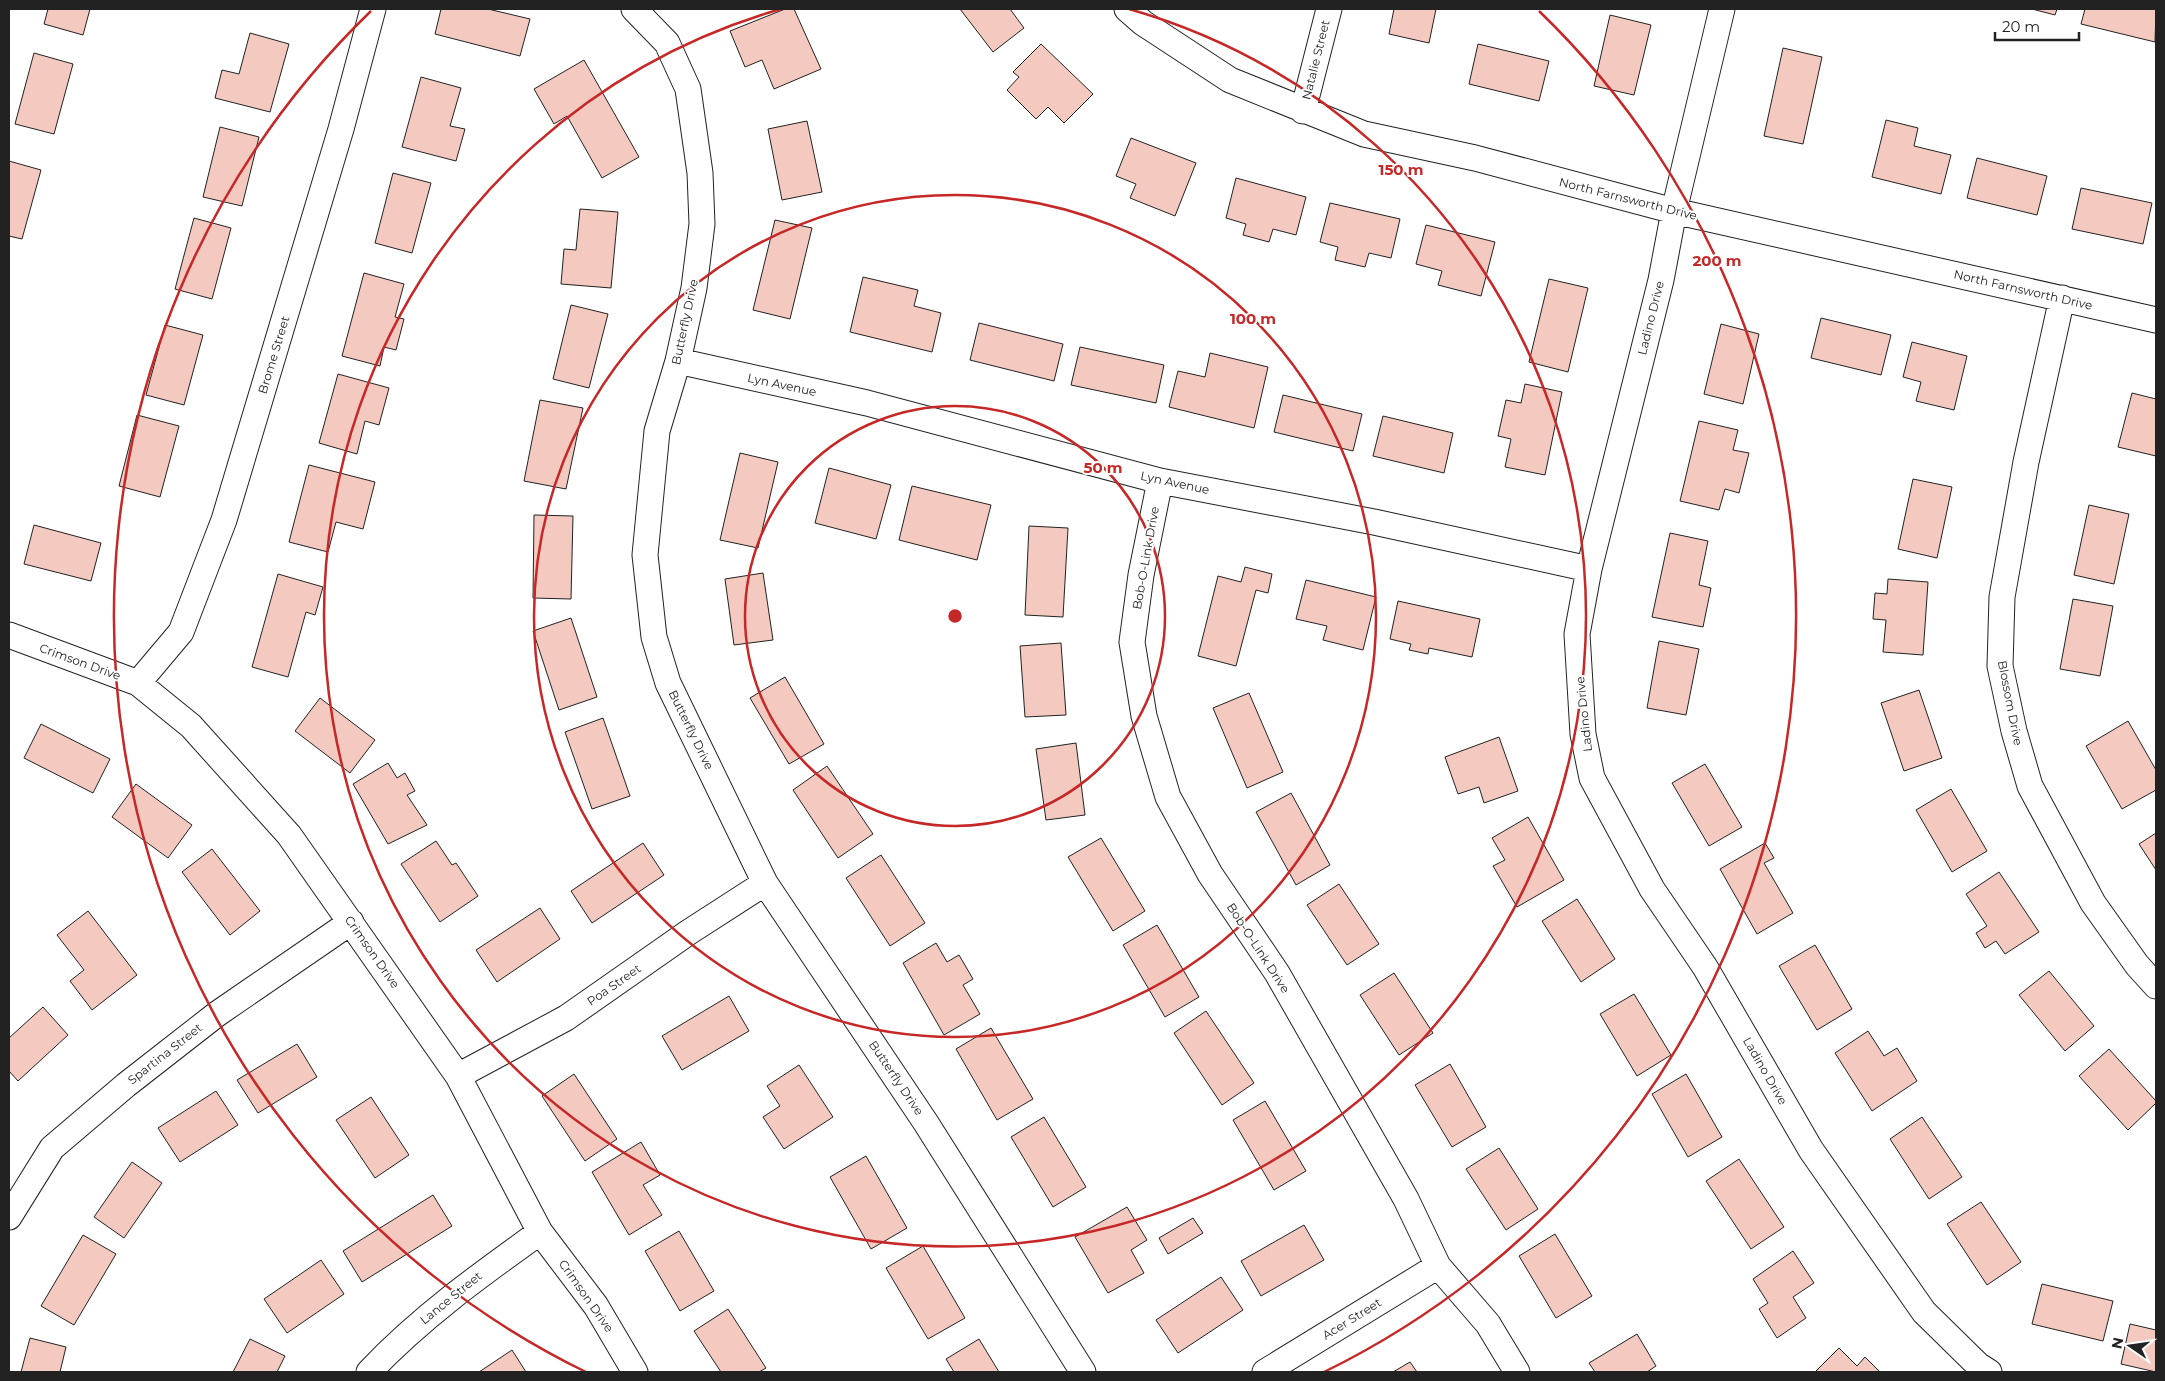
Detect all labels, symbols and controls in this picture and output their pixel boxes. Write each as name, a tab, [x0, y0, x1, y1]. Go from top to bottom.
scale bar	[1995, 10, 2079, 42]
text: 20 m	[2002, 17, 2040, 36]
street label: Natalie Street	[1298, 18, 1333, 101]
text: 150 m	[1379, 160, 1423, 179]
street label: North Farnsworth Drive	[1557, 174, 1699, 223]
text: 200 m	[1692, 251, 1742, 270]
street label: North Farnsworth Drive	[1952, 266, 2094, 313]
street label: Butterfly Drive	[668, 278, 701, 366]
street label: Ladino Drive	[1634, 279, 1667, 356]
text: 100 m	[1230, 309, 1276, 328]
street label: Brome Street	[255, 314, 293, 396]
street label: Lyn Avenue	[746, 370, 818, 399]
text: 50 m	[1083, 458, 1123, 477]
street label: Lyn Avenue	[1139, 468, 1211, 497]
street label: Bob-O-Link Drive	[1129, 505, 1162, 611]
centre of rings	[946, 607, 964, 625]
street label: Crimson Drive	[38, 640, 123, 683]
street label: Blossom Drive	[1995, 659, 2026, 747]
street label: Ladino Drive	[1572, 676, 1595, 752]
street label: Butterfly Drive	[666, 687, 717, 772]
street label: Bob-O-Link Drive	[1224, 900, 1293, 996]
street label: Crimson Drive	[342, 912, 403, 991]
street label: Poa Street	[584, 960, 644, 1009]
street label: Spartina Street	[125, 1020, 205, 1087]
street label: Ladino Drive	[1740, 1034, 1791, 1107]
street label: Butterfly Drive	[866, 1037, 927, 1118]
street label: Crimson Drive	[556, 1256, 617, 1335]
street label: Lance Street	[417, 1268, 485, 1327]
street label: Acer Street	[1319, 1294, 1384, 1343]
north arrow	[2105, 1321, 2155, 1371]
text: N	[2107, 1336, 2127, 1351]

